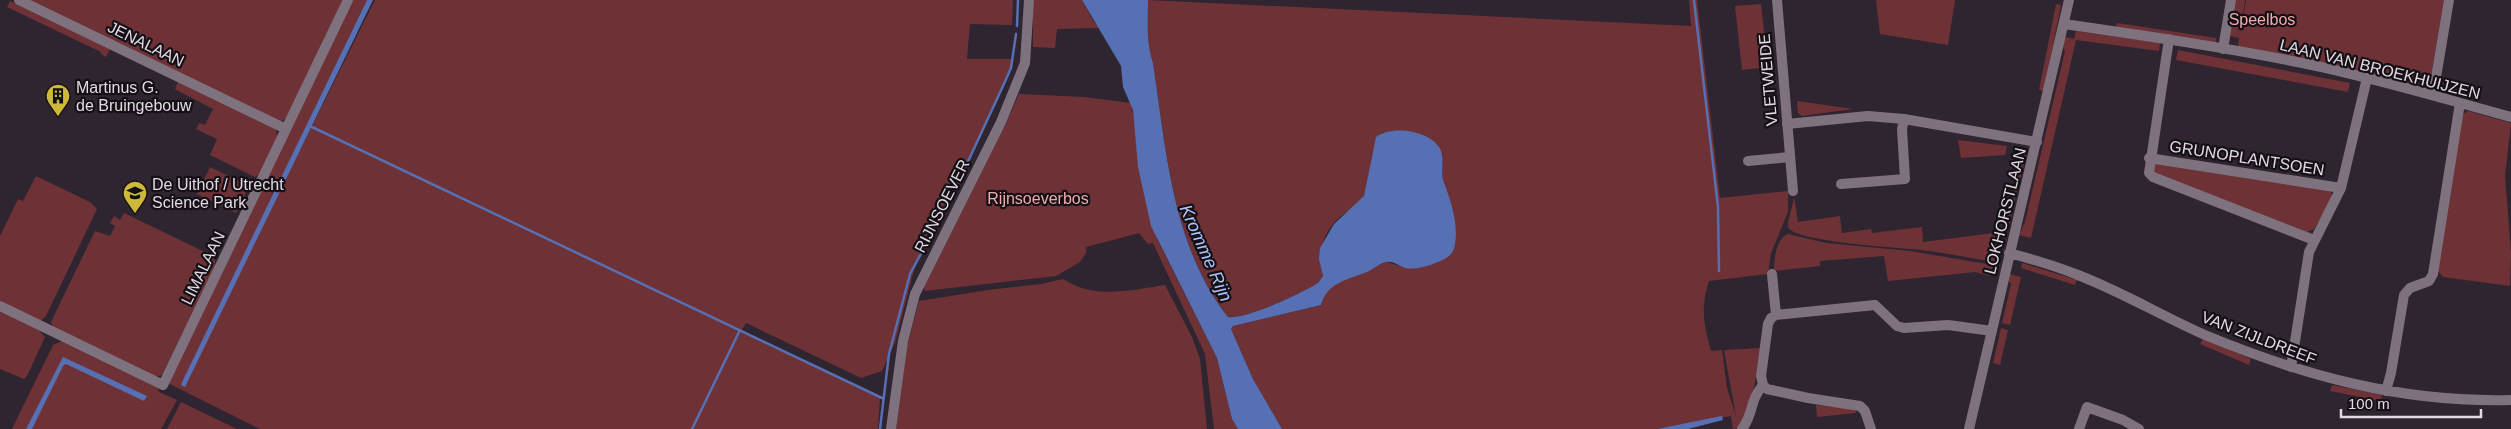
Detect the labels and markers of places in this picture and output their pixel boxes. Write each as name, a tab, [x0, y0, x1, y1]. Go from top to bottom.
place label: Martinus G. de Bruingebouw	[76, 79, 192, 114]
building icon: Martinus G. de Bruingebouw	[45, 83, 71, 117]
place label: De Uithof / Utrecht Science Park	[152, 176, 284, 211]
school or university icon: De Uithof / Utrecht Science Park	[122, 180, 148, 214]

